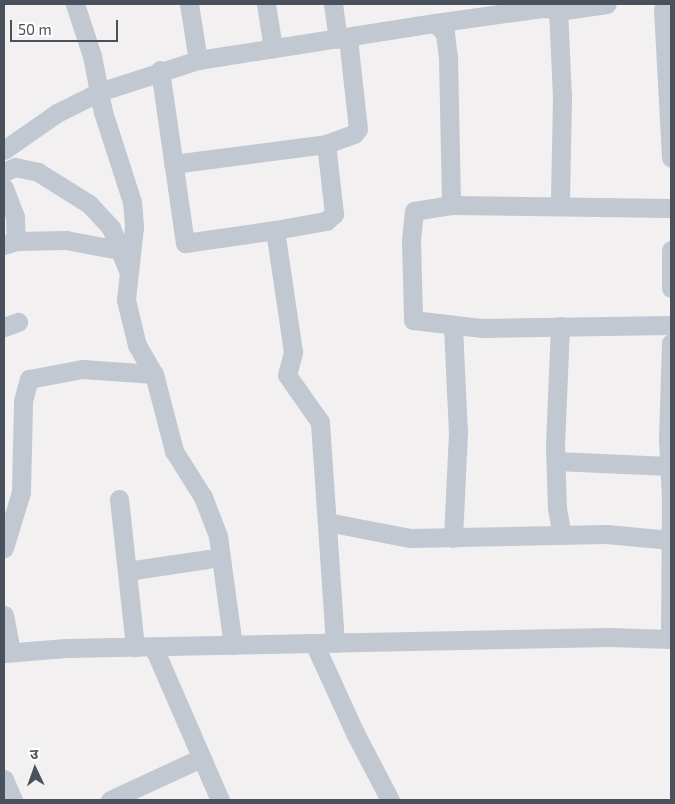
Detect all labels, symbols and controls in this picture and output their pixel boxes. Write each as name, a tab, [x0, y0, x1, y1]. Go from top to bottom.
scale bar	[12, 10, 120, 42]
text: 50 m	[18, 20, 52, 38]
north arrow	[10, 744, 60, 794]
text: उ	[30, 745, 39, 762]

